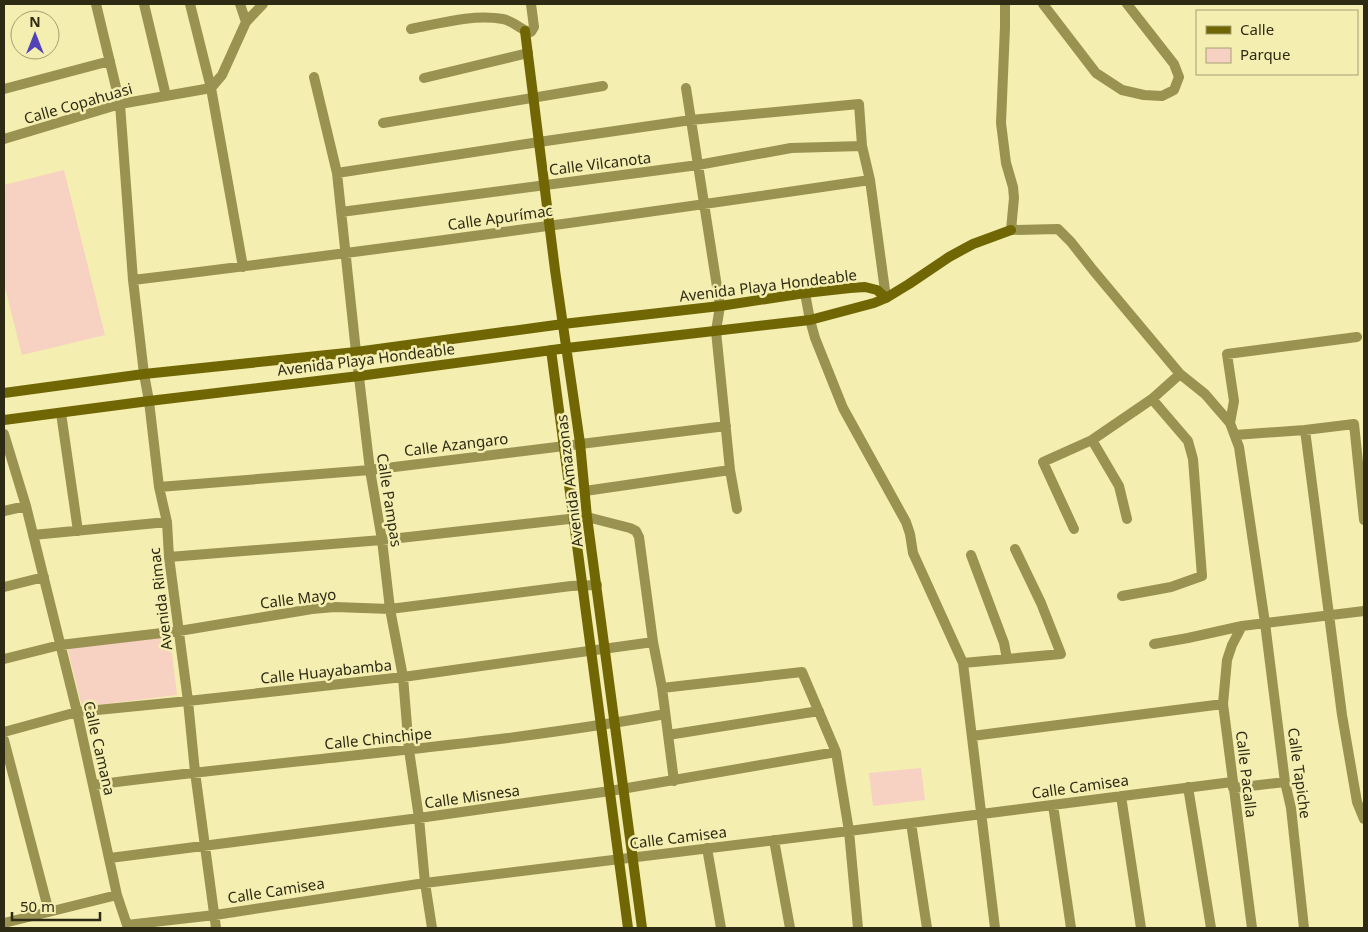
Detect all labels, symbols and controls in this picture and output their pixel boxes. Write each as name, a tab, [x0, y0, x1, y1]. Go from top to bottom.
north arrow	[10, 10, 60, 60]
legend	[1196, 10, 1358, 75]
text: N	[29, 12, 41, 31]
text: Calle	[1240, 19, 1274, 39]
text: Parque	[1240, 44, 1290, 64]
street label: Calle Copahuasi	[21, 78, 135, 128]
street label: Calle Vilcanota	[548, 147, 652, 179]
street label: Calle Apurímac	[446, 200, 554, 234]
street label: Avenida Playa Hondeable	[678, 264, 858, 306]
street label: Avenida Playa Hondeable	[276, 338, 456, 380]
street label: Avenida Amazonas	[551, 414, 587, 548]
street label: Calle Azangaro	[403, 428, 509, 460]
street label: Calle Pampas	[373, 452, 407, 548]
street label: Avenida Rimac	[144, 547, 176, 651]
street label: Calle Mayo	[259, 583, 337, 613]
street label: Calle Huayabamba	[259, 654, 393, 688]
street label: Calle Camana	[79, 699, 121, 797]
street label: Calle Chinchipe	[323, 722, 433, 754]
street label: Calle Tapiche	[1284, 726, 1316, 820]
street label: Calle Pacalla	[1232, 729, 1262, 819]
street label: Calle Camisea	[1030, 769, 1130, 803]
street label: Calle Misnesa	[423, 779, 521, 813]
street label: Calle Camisea	[628, 821, 728, 853]
street label: Calle Camisea	[226, 872, 326, 908]
scale bar	[12, 890, 100, 922]
text: 50 m	[20, 896, 55, 916]

